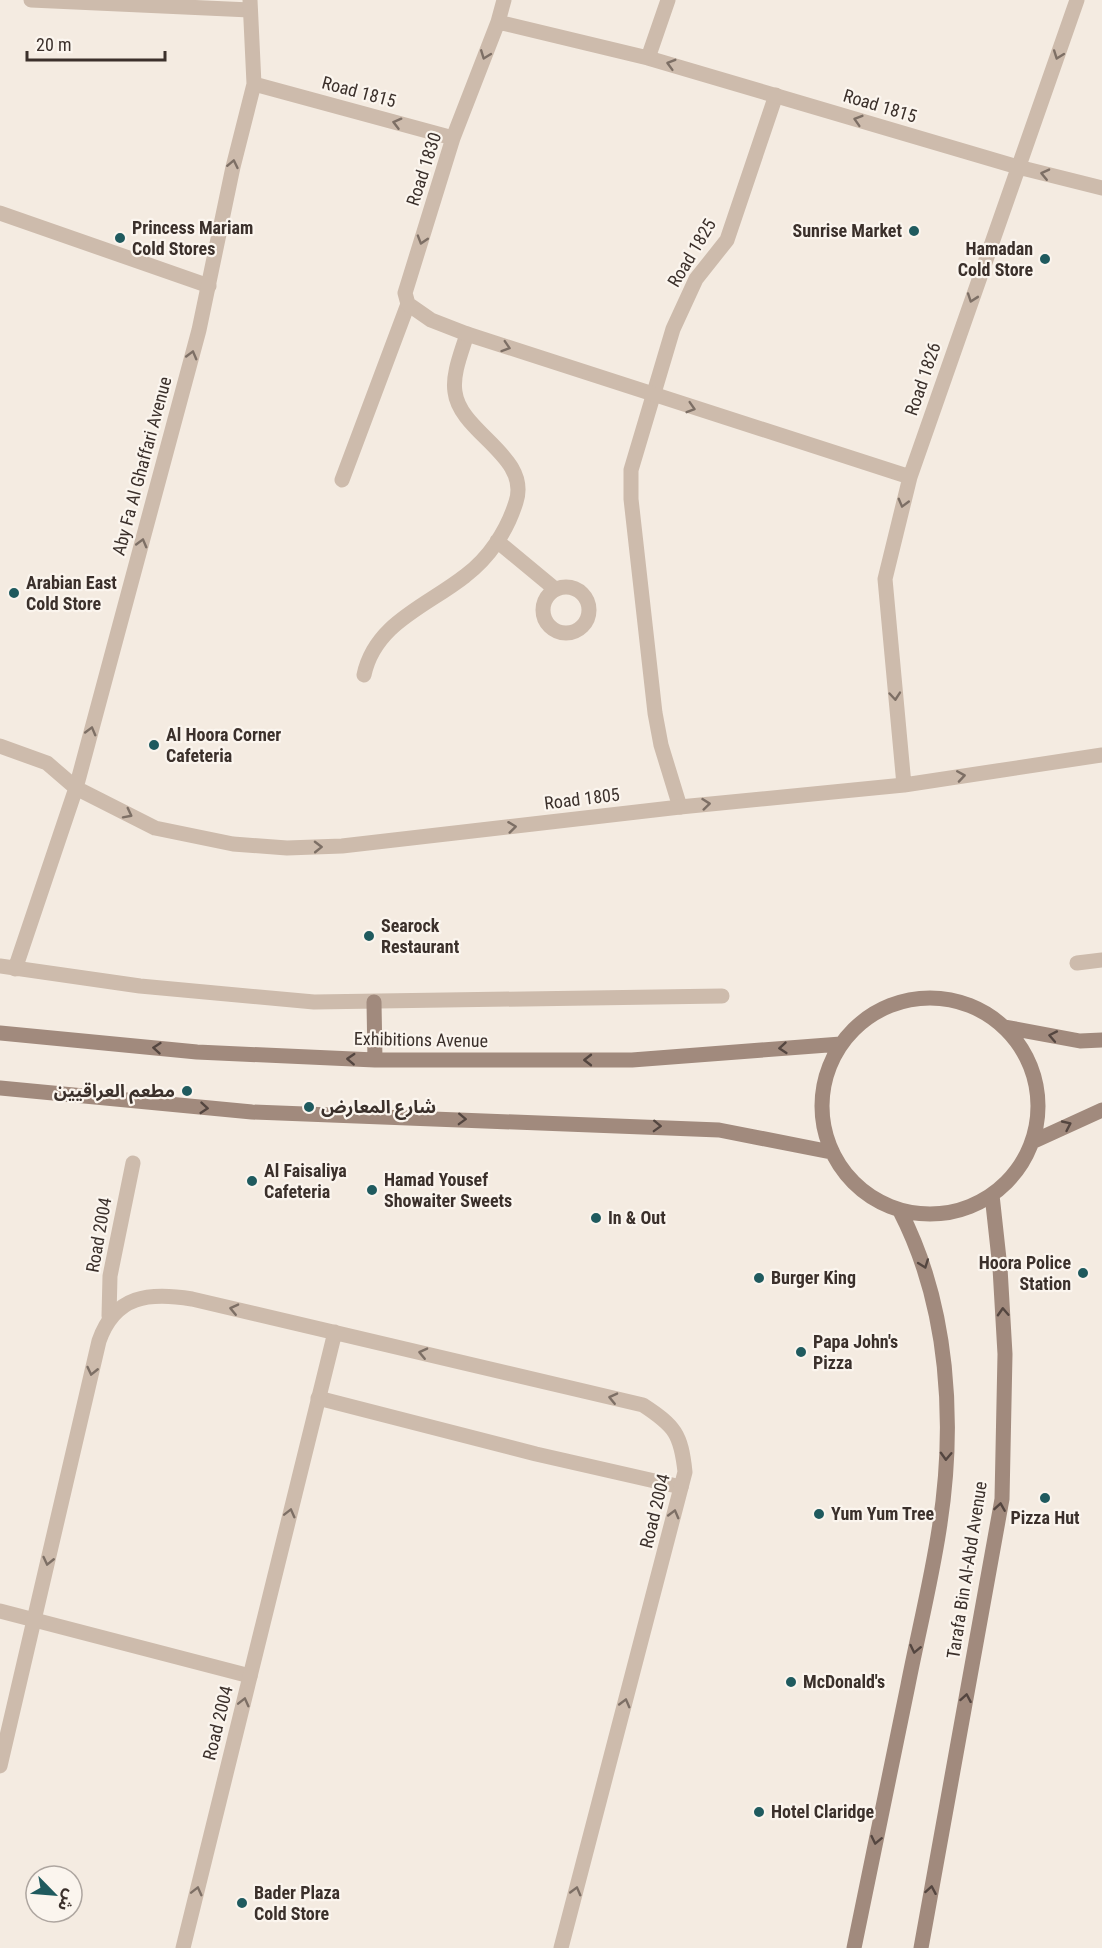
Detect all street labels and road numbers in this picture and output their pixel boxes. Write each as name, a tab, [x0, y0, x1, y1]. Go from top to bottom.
street label: Road 1815	[320, 72, 399, 111]
street label: Road 1815	[841, 84, 920, 127]
street label: Road 1830	[402, 130, 445, 208]
street label: Road 1825	[663, 215, 720, 291]
street label: Road 1826	[900, 340, 945, 418]
street label: Aby Fa Al Ghaffari Avenue	[108, 374, 175, 557]
street label: Road 1805	[543, 783, 621, 814]
street label: Exhibitions Avenue	[354, 1028, 488, 1051]
street label: Road 2004	[82, 1196, 115, 1274]
street label: Road 2004	[635, 1471, 674, 1550]
street label: Tarafa Bin Al-Abd Avenue	[942, 1480, 991, 1660]
street label: Road 2004	[198, 1683, 237, 1762]

